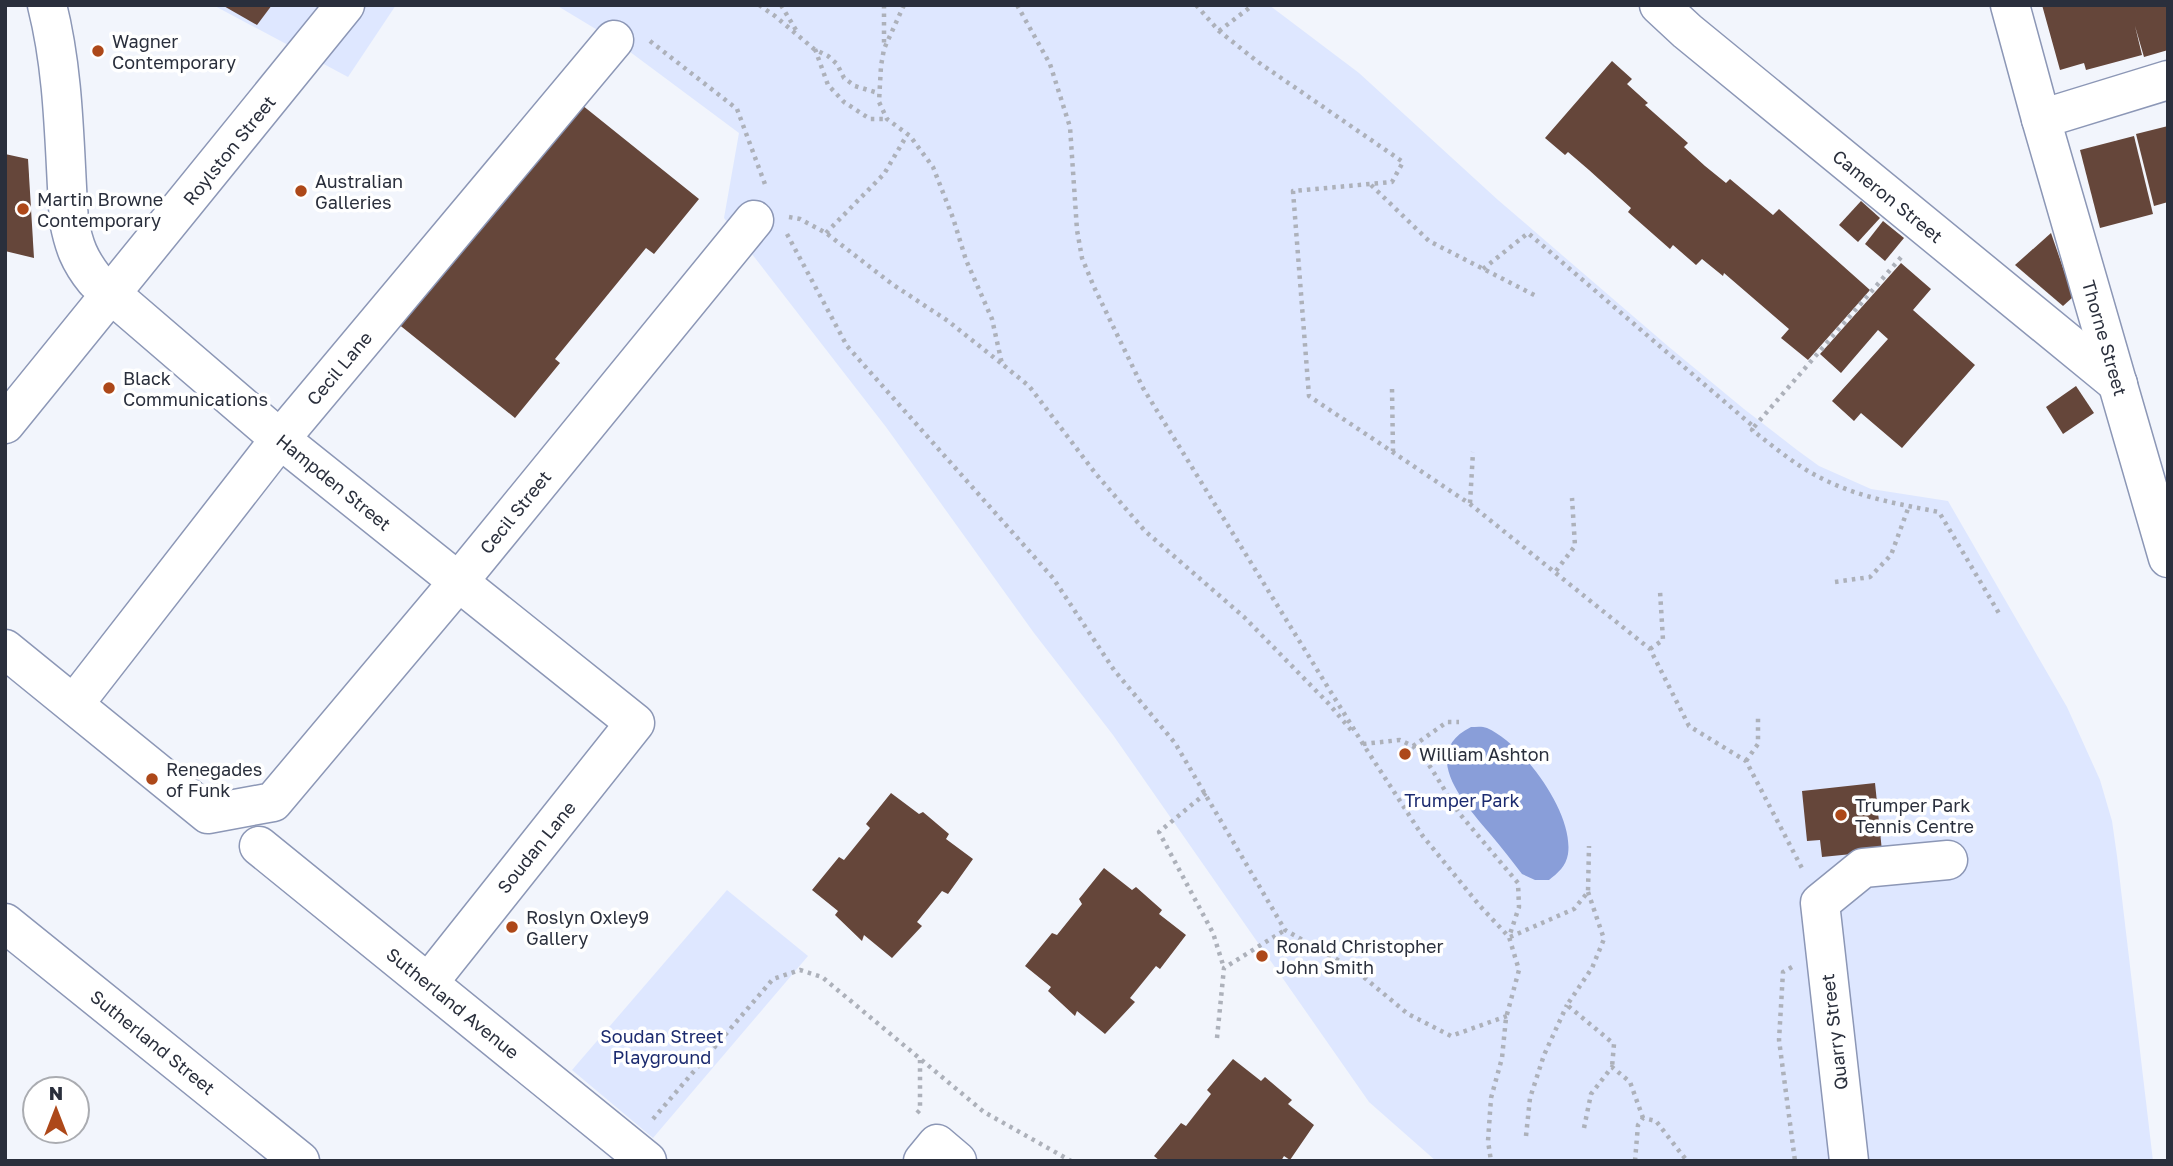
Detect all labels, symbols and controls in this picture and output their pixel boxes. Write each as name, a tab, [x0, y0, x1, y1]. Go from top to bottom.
place label: Wagner Contemporary	[112, 30, 236, 73]
marker: Wagner Contemporary	[90, 43, 106, 59]
street label: Roylston Street	[178, 91, 280, 209]
street label: Cameron Street	[1829, 145, 1947, 247]
place label: Australian Galleries	[315, 170, 403, 213]
marker: Australian Galleries	[293, 183, 309, 199]
place label: Martin Browne Contemporary	[37, 188, 163, 231]
marker: Martin Browne Contemporary	[15, 201, 31, 217]
street label: Thorne Street	[2078, 278, 2132, 398]
street label: Cecil Lane	[302, 327, 376, 409]
place label: Black Communications	[123, 367, 268, 410]
marker: Black Communications	[101, 380, 117, 396]
street label: Hampden Street	[272, 429, 396, 535]
street label: Cecil Street	[475, 466, 555, 558]
place label: William Ashton	[1419, 743, 1550, 765]
marker: William Ashton	[1397, 746, 1413, 762]
place label: Renegades of Funk	[166, 758, 262, 801]
marker: Renegades of Funk	[144, 771, 160, 787]
park label: Trumper Park	[1404, 789, 1520, 811]
place label: Trumper Park Tennis Centre	[1855, 794, 1974, 837]
street label: Soudan Lane	[492, 797, 580, 897]
marker: Trumper Park Tennis Centre	[1833, 807, 1849, 823]
place label: Roslyn Oxley9 Gallery	[526, 906, 649, 949]
marker: Roslyn Oxley9 Gallery	[504, 919, 520, 935]
place label: Ronald Christopher John Smith	[1276, 935, 1444, 978]
street label: Sutherland Avenue	[382, 943, 524, 1063]
marker: Ronald Christopher John Smith	[1254, 948, 1270, 964]
street label: Quarry Street	[1816, 973, 1852, 1091]
street label: Sutherland Street	[86, 985, 220, 1099]
park label: Soudan Street Playground	[600, 1025, 724, 1068]
north arrow	[21, 1075, 91, 1145]
text: N	[49, 1081, 63, 1104]

